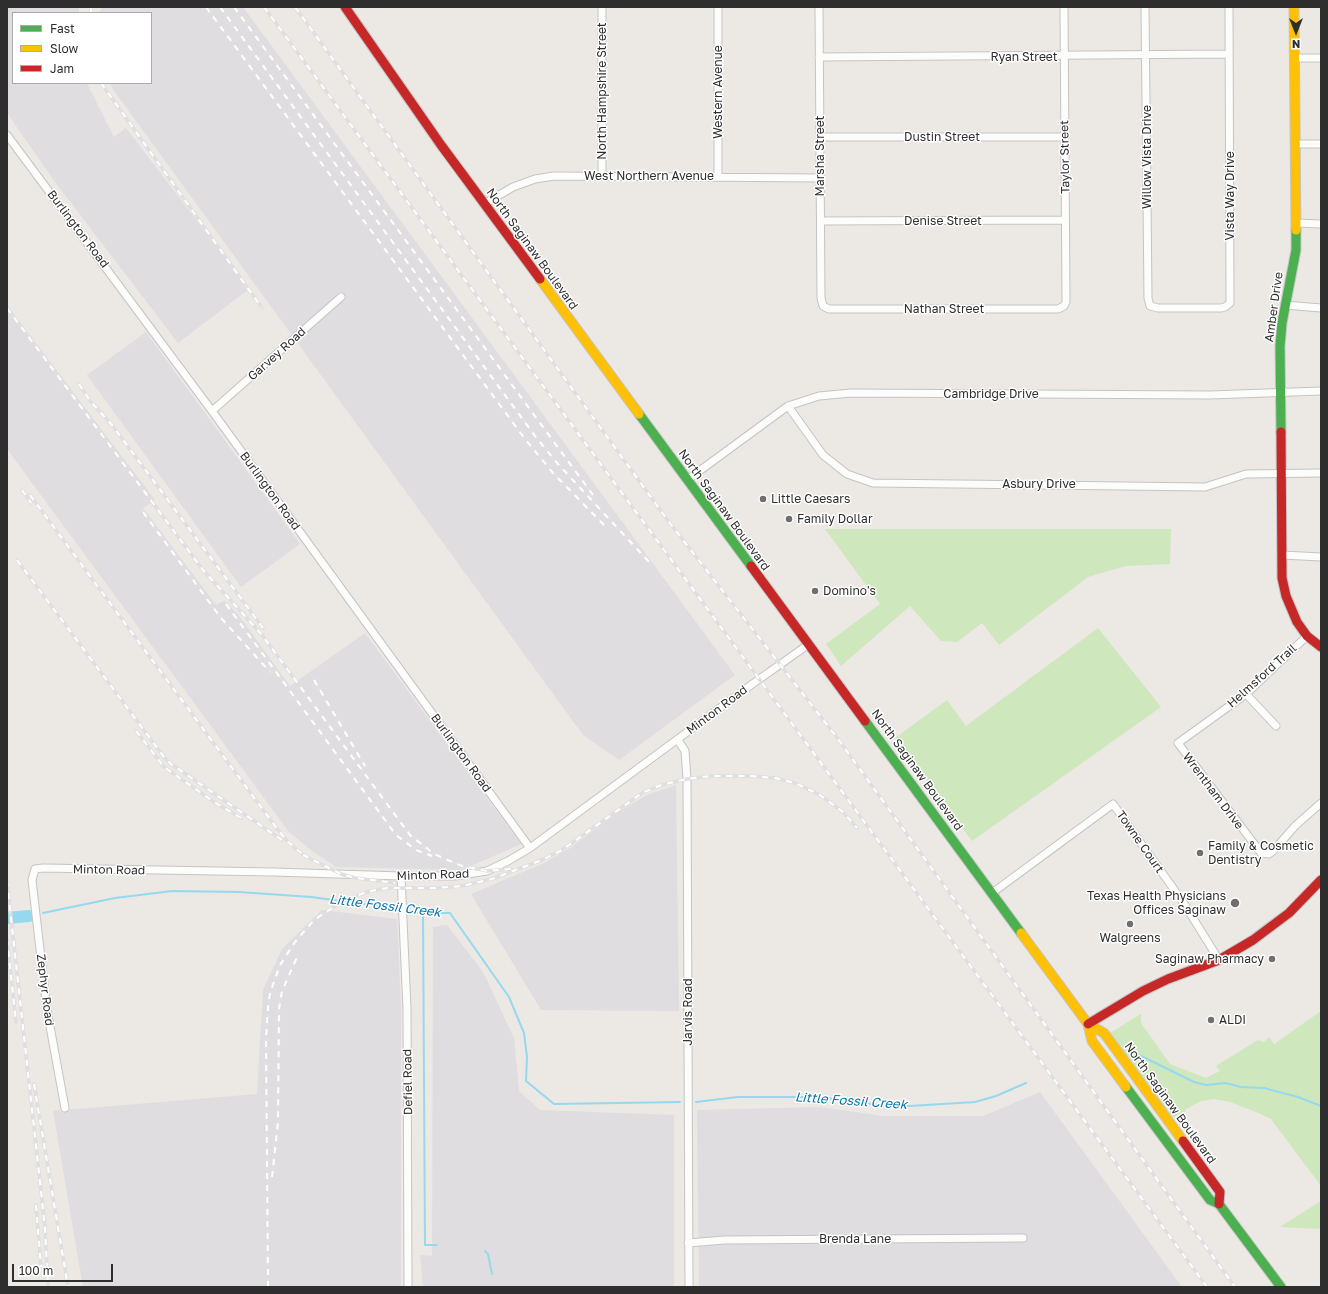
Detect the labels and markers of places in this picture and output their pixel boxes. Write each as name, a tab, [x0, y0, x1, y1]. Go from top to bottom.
place label: Little Caesars	[771, 492, 850, 506]
marker: Little Caesars	[758, 494, 768, 504]
place label: Family Dollar	[797, 512, 873, 526]
marker: Family Dollar	[784, 514, 794, 524]
place label: Domino's	[823, 584, 876, 598]
marker: Domino's	[810, 586, 820, 596]
place label: Family & Cosmetic Dentistry	[1208, 839, 1314, 867]
marker: Family & Cosmetic Dentistry	[1195, 848, 1205, 858]
place label: Texas Health Physicians Offices Saginaw	[1087, 889, 1226, 917]
marker: Texas Health Physicians Offices Saginaw	[1229, 897, 1241, 909]
marker: Walgreens	[1125, 919, 1135, 929]
place label: Walgreens	[1099, 931, 1161, 945]
place label: Saginaw Pharmacy	[1155, 952, 1264, 966]
marker: Saginaw Pharmacy	[1267, 954, 1277, 964]
place label: ALDI	[1219, 1013, 1246, 1027]
marker: ALDI	[1206, 1015, 1216, 1025]

